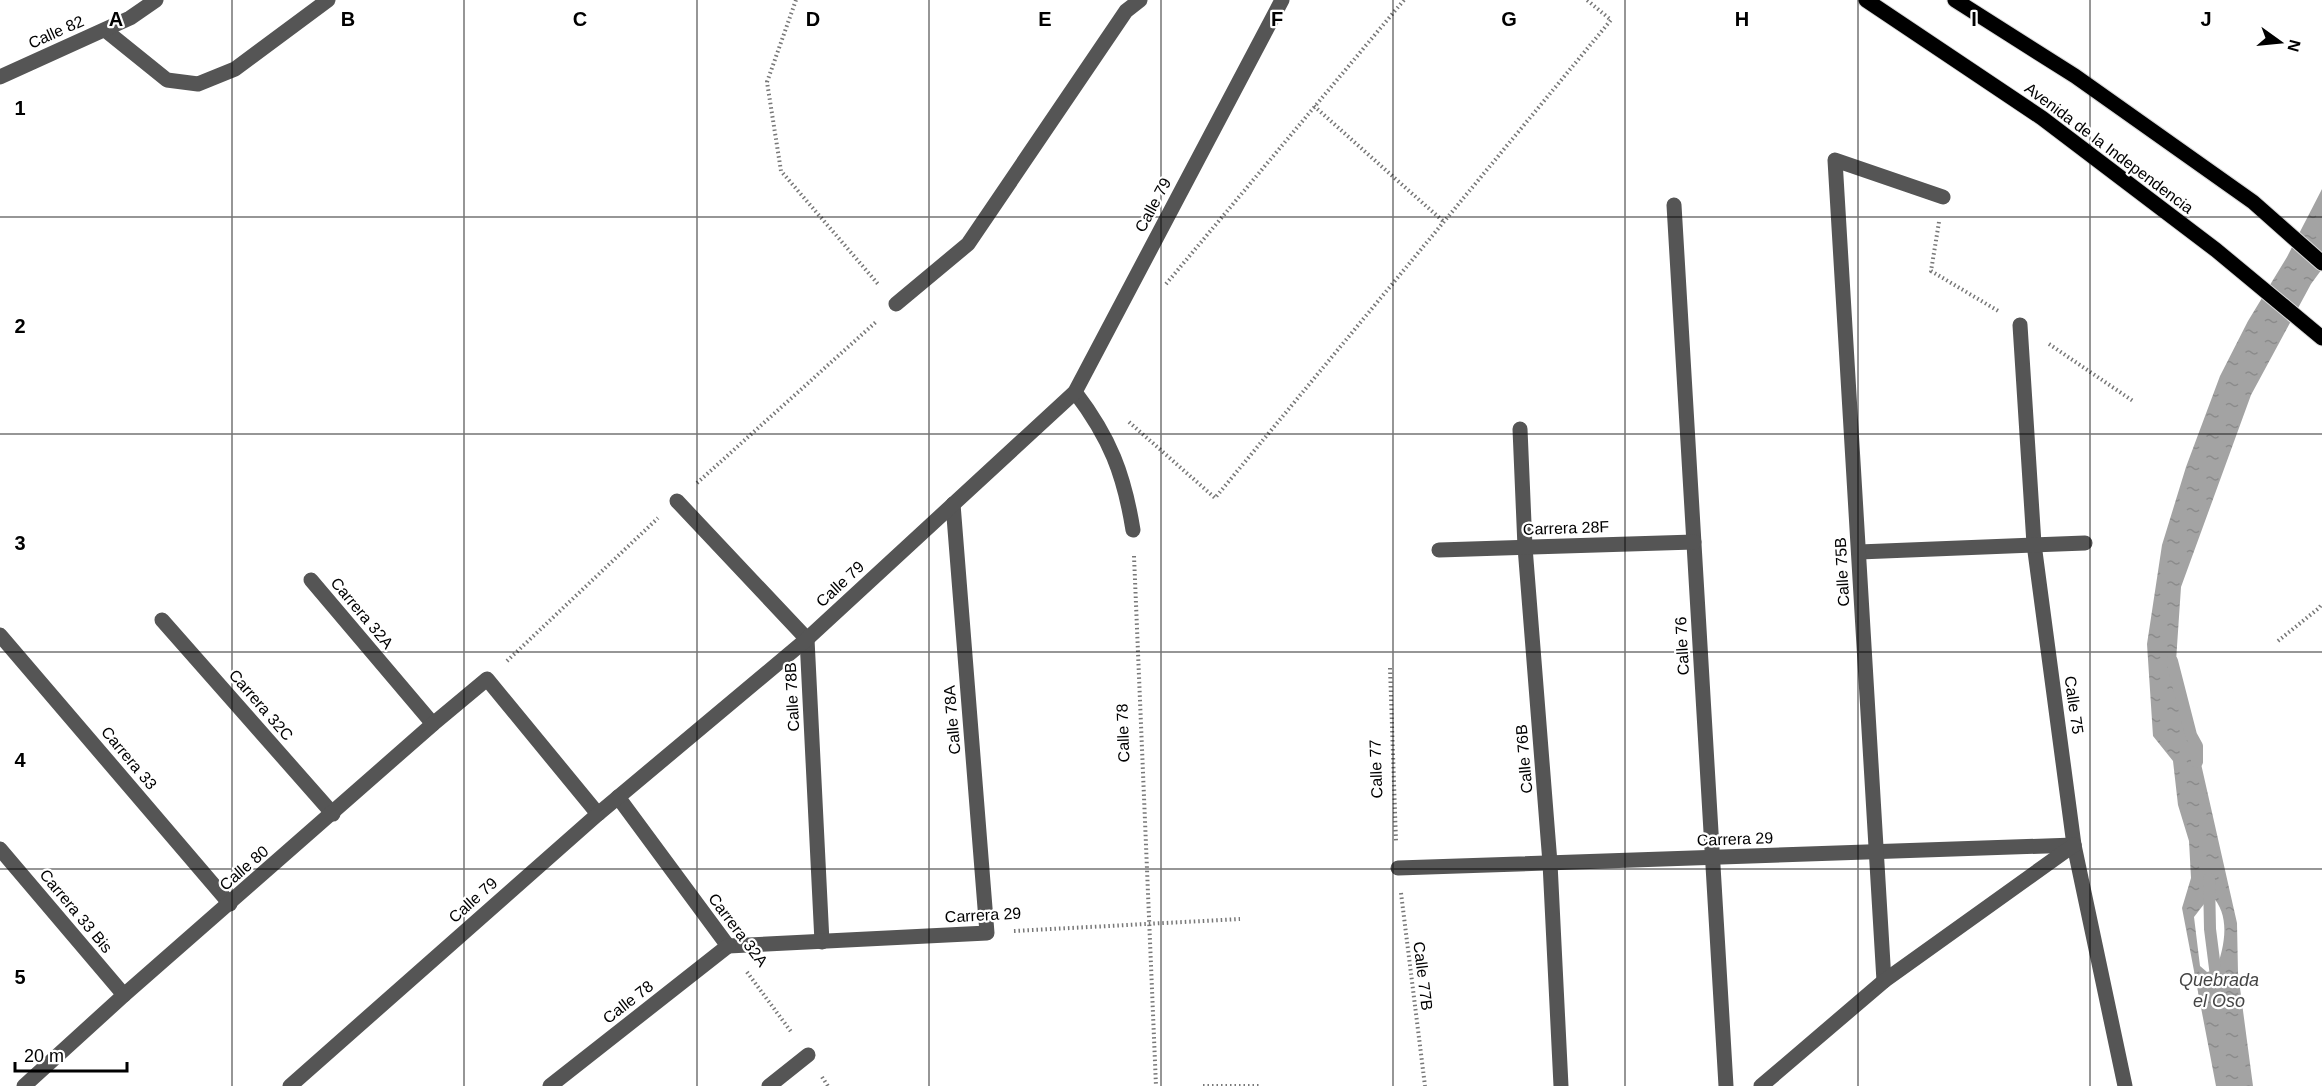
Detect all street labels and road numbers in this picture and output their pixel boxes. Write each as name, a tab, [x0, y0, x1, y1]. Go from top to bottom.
street label: Calle 82	[26, 12, 86, 52]
street label: Avenida de la Independencia	[2022, 79, 2196, 217]
street label: Calle 79	[1132, 175, 1174, 235]
street label: Carrera 28F	[1523, 518, 1610, 538]
street label: Calle 75B	[1832, 537, 1852, 607]
street label: Calle 79	[813, 558, 867, 610]
street label: Carrera 32A	[327, 574, 397, 652]
street label: Calle 76	[1672, 616, 1692, 676]
street label: Calle 78B	[782, 662, 802, 732]
street label: Carrera 32C	[226, 666, 296, 744]
street label: Calle 75	[2061, 675, 2087, 735]
street label: Calle 78A	[940, 684, 963, 755]
street label: Calle 78	[1113, 703, 1133, 763]
street label: Carrera 33	[98, 723, 160, 793]
street label: Calle 76B	[1513, 724, 1535, 794]
street label: Calle 77	[1366, 739, 1386, 799]
street label: Carrera 29	[1696, 829, 1774, 849]
street label: Calle 80	[216, 842, 272, 894]
street label: Carrera 33 Bis	[36, 866, 116, 956]
street label: Calle 79	[445, 874, 501, 926]
street label: Carrera 32A	[705, 890, 771, 970]
street label: Carrera 29	[944, 905, 1022, 925]
street label: Calle 77B	[1410, 941, 1436, 1011]
street label: Calle 78	[600, 977, 656, 1027]

